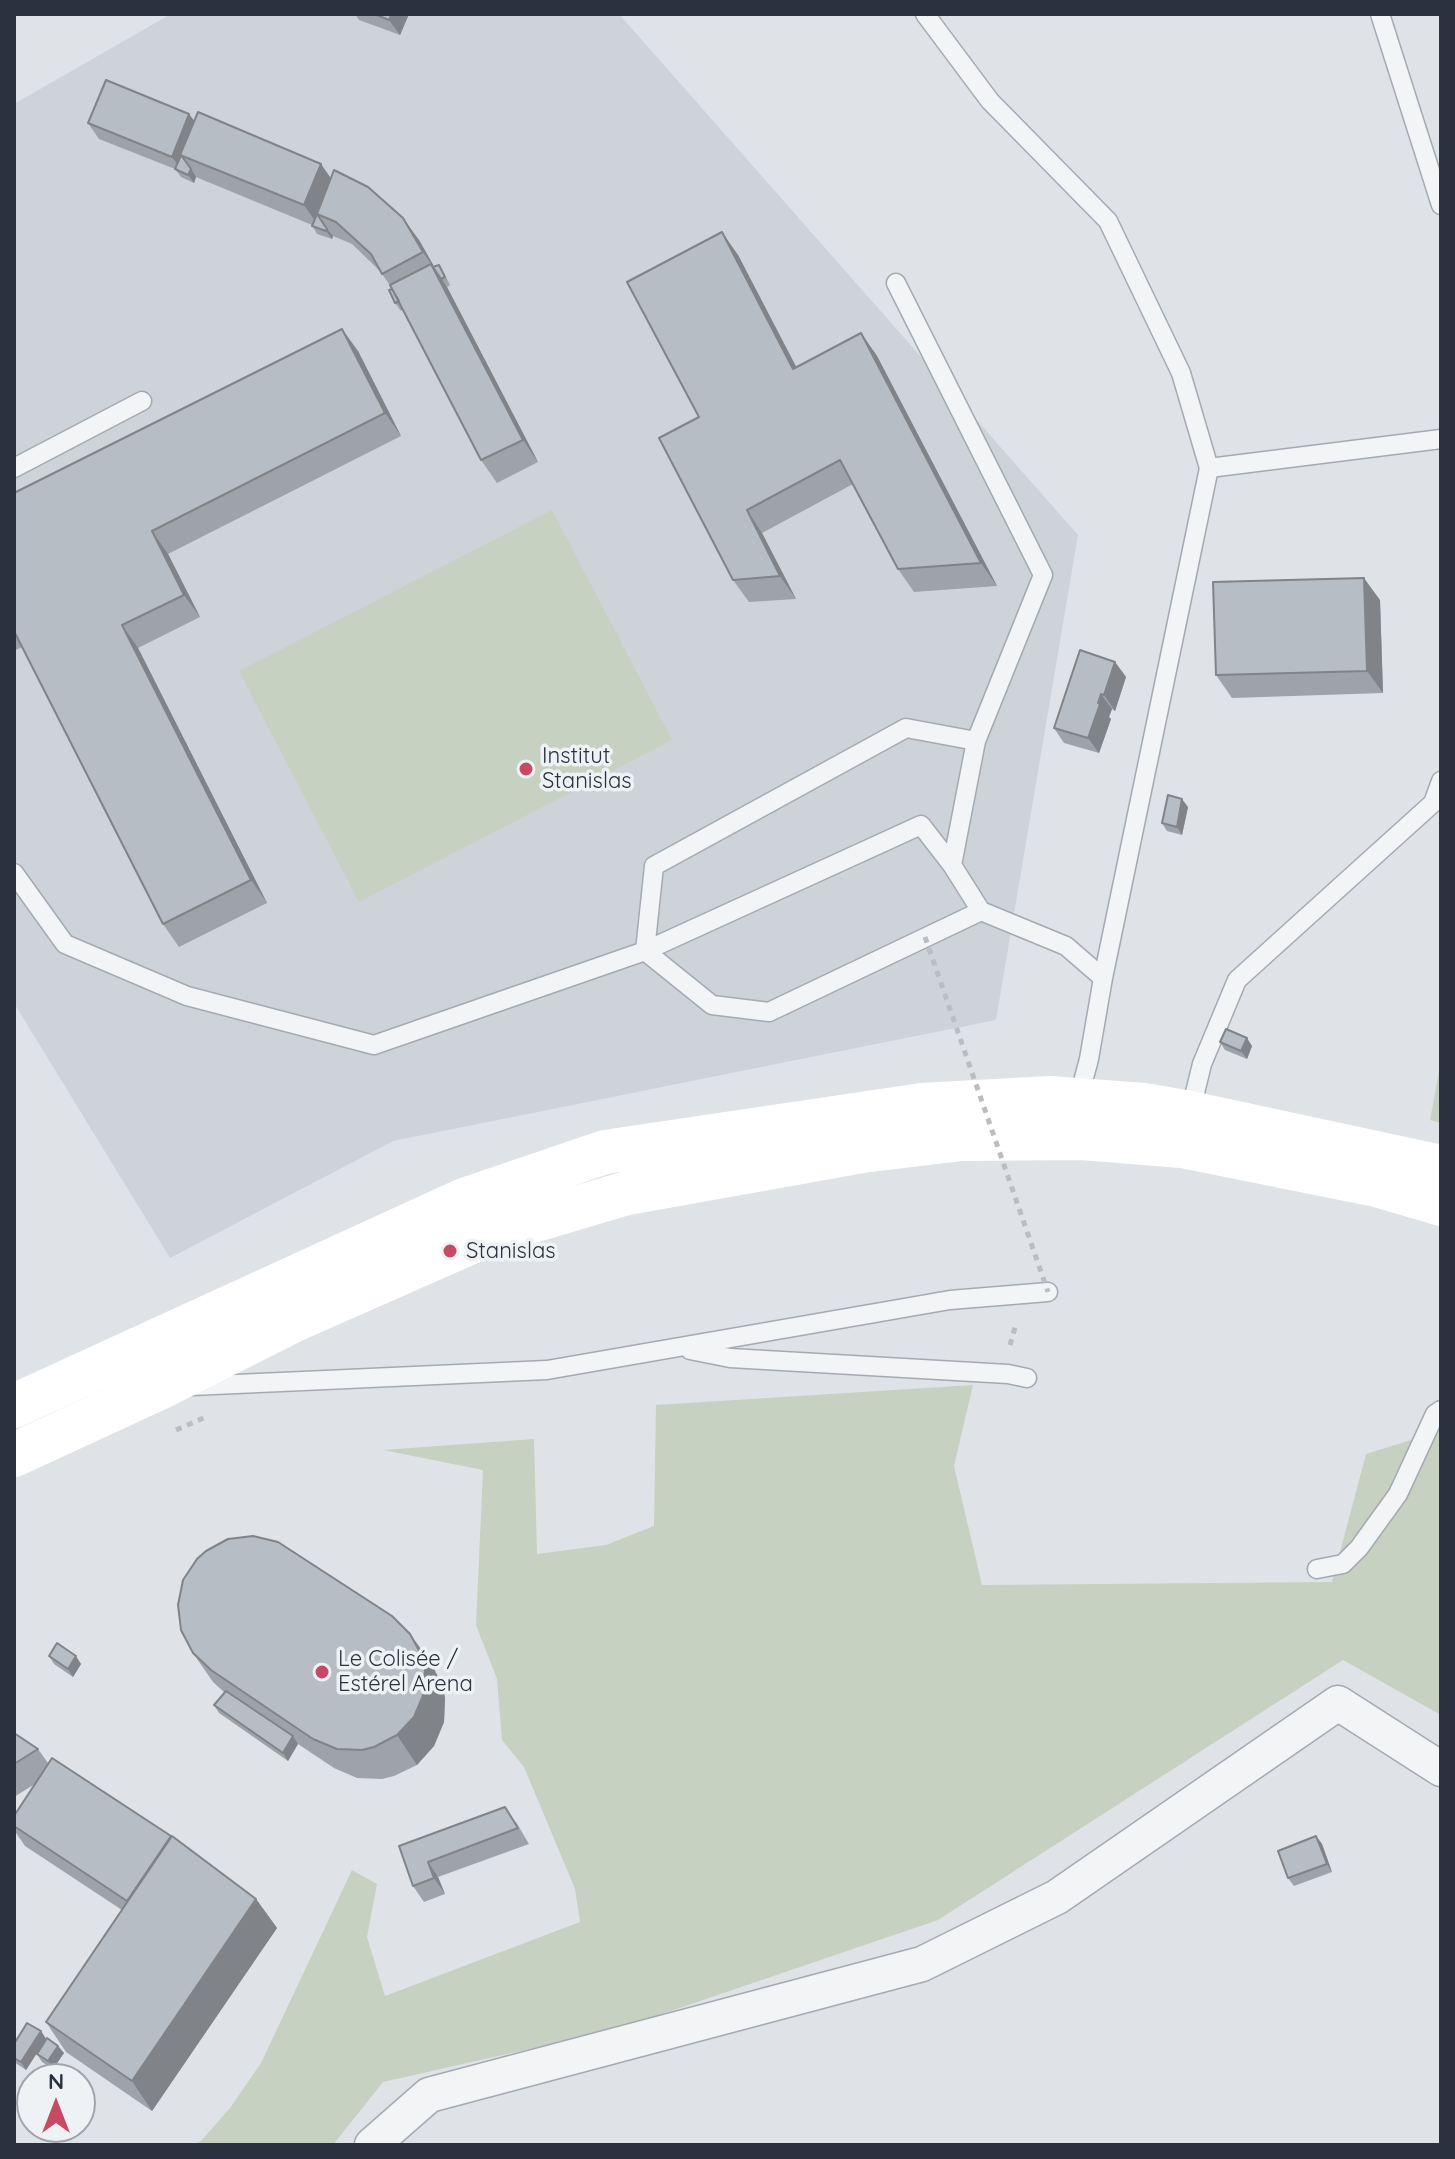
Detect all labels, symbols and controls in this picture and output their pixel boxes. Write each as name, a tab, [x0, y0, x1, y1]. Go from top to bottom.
place label: Institut Stanislas	[542, 743, 632, 794]
marker: Institut Stanislas	[517, 760, 535, 778]
place label: Stanislas	[466, 1238, 556, 1264]
marker: Stanislas	[441, 1242, 459, 1260]
place label: Le Colisée / Estérel Arena	[338, 1646, 473, 1698]
marker: Le Colisée / Estérel Arena	[313, 1663, 331, 1681]
north arrow	[16, 2063, 96, 2143]
text: N	[48, 2067, 64, 2095]

